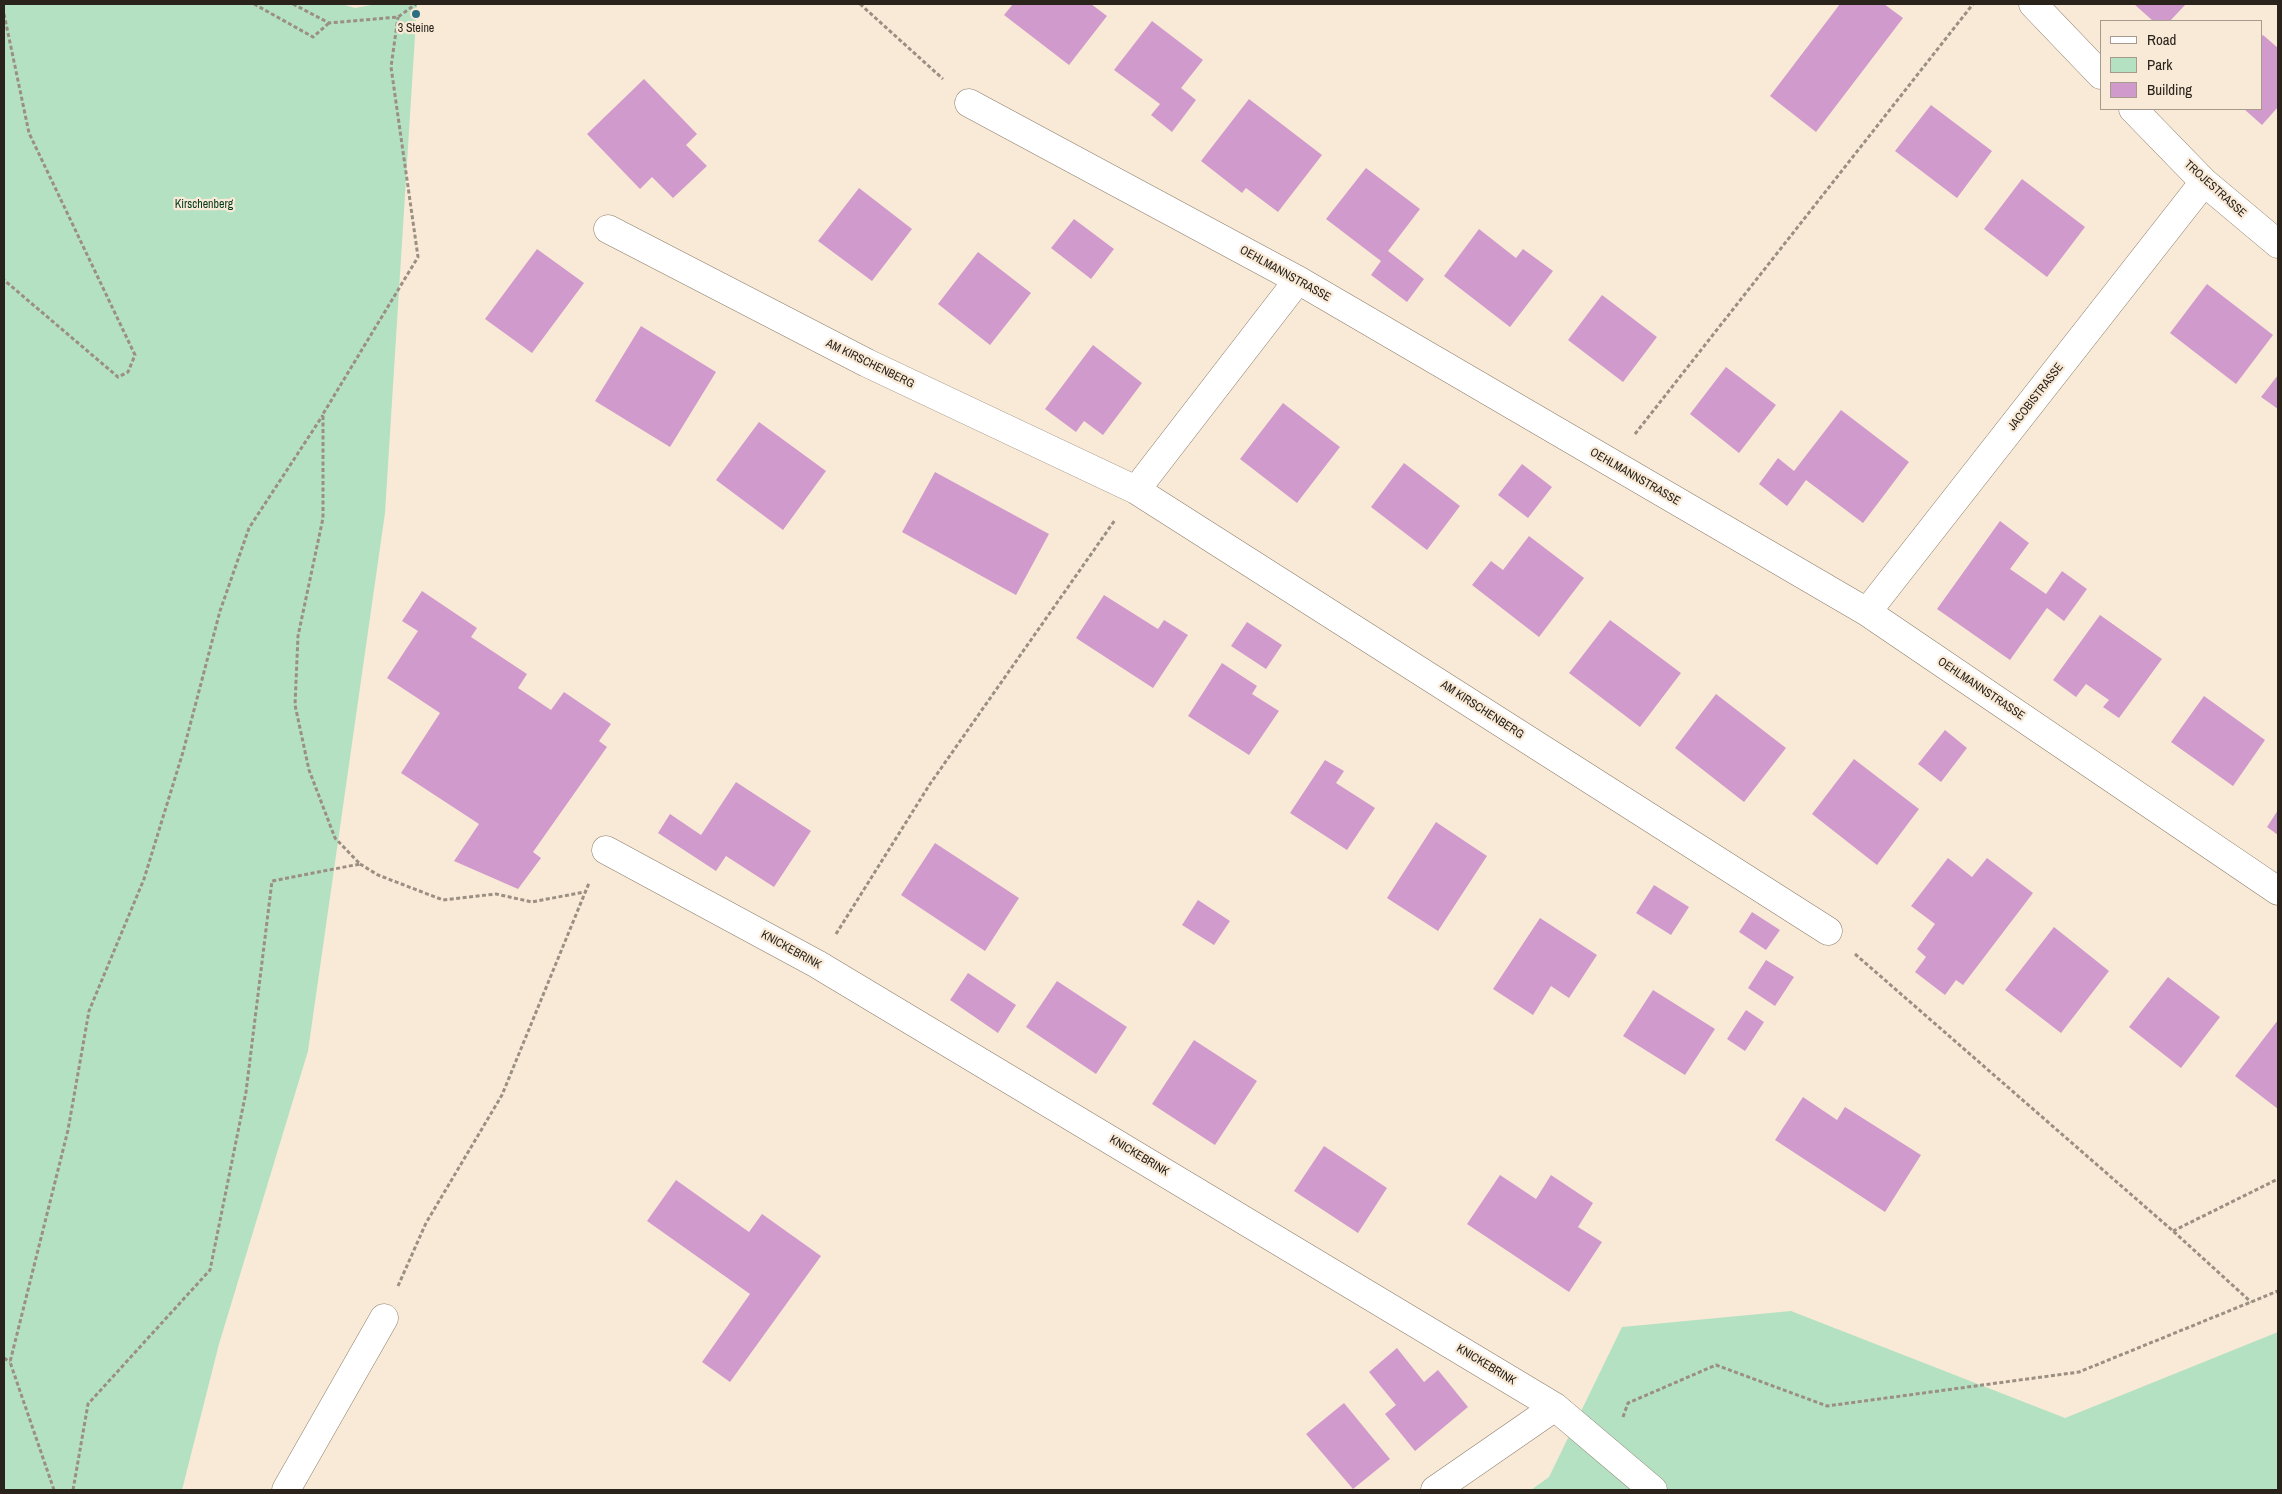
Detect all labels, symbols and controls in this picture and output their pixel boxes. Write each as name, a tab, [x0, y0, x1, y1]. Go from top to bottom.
marker: 3 Steine	[410, 8, 422, 20]
legend	[2100, 20, 2262, 110]
place label: 3 Steine	[398, 22, 434, 36]
text: Road	[2147, 29, 2176, 50]
text: Park	[2147, 54, 2172, 75]
text: Building	[2147, 79, 2192, 100]
street label: TROJESTRASSE	[2181, 157, 2249, 221]
park label: Kirschenberg	[175, 198, 233, 212]
street label: OEHLMANNSTRASSE	[1237, 243, 1333, 305]
street label: AM KIRSCHENBERG	[824, 336, 916, 392]
street label: JACOBISTRASSE	[2005, 360, 2067, 434]
street label: OEHLMANNSTRASSE	[1587, 445, 1683, 509]
street label: OEHLMANNSTRASSE	[1935, 655, 2027, 723]
street label: AM KIRSCHENBERG	[1438, 678, 1526, 742]
street label: KNICKEBRINK	[758, 928, 824, 972]
street label: KNICKEBRINK	[1107, 1133, 1171, 1179]
street label: KNICKEBRINK	[1454, 1342, 1518, 1388]

